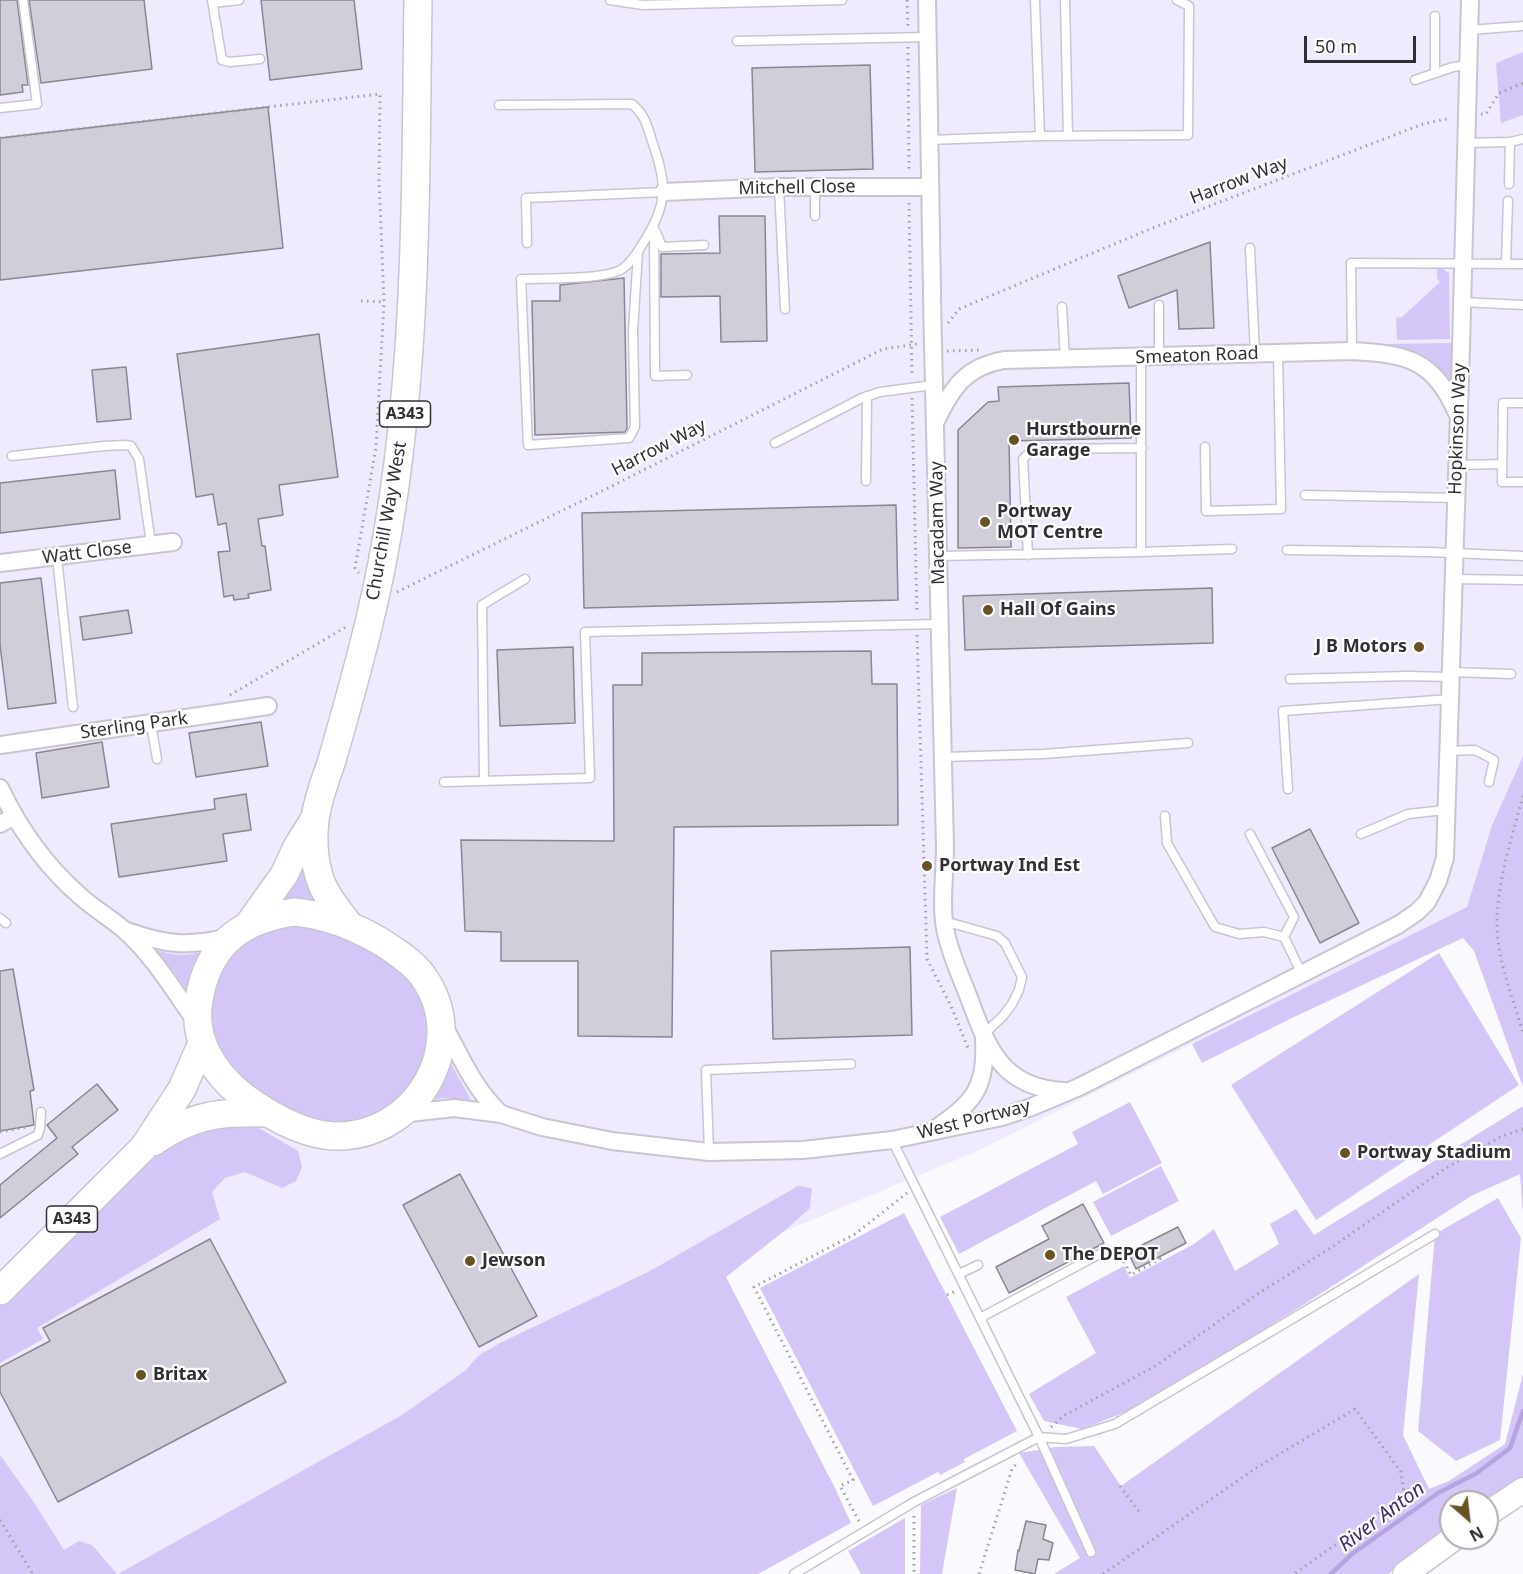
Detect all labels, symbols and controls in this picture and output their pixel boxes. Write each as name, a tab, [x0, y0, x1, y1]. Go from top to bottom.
scale bar	[1307, 24, 1420, 62]
text: 50 m	[1315, 34, 1357, 58]
street label: Harrow Way	[1187, 152, 1291, 210]
street label: Mitchell Close	[738, 176, 856, 200]
street label: Smeaton Road	[1135, 343, 1259, 369]
street label: Hopkinson Way	[1445, 363, 1471, 495]
road number: A343	[380, 401, 430, 427]
street label: Harrow Way	[608, 415, 710, 481]
place label: Hurstbourne Garage	[1026, 419, 1141, 462]
marker: Hurstbourne Garage	[1007, 433, 1021, 447]
street label: Churchill Way West	[362, 440, 412, 602]
street label: Macadam Way	[926, 461, 950, 585]
place label: Portway MOT Centre	[997, 501, 1103, 544]
marker: Portway MOT Centre	[978, 515, 992, 529]
street label: Watt Close	[41, 537, 133, 569]
place label: Hall Of Gains	[1000, 599, 1116, 621]
marker: Hall Of Gains	[981, 603, 995, 617]
place label: J B Motors	[1315, 636, 1407, 658]
marker: J B Motors	[1412, 640, 1426, 654]
street label: Sterling Park	[79, 708, 189, 744]
place label: Portway Ind Est	[939, 855, 1080, 877]
marker: Portway Ind Est	[920, 859, 934, 873]
street label: West Portway	[915, 1096, 1033, 1144]
place label: Portway Stadium	[1357, 1142, 1511, 1164]
marker: Portway Stadium	[1338, 1146, 1352, 1160]
road number: A343	[46, 1206, 98, 1232]
place label: The DEPOT	[1062, 1244, 1158, 1266]
marker: The DEPOT	[1043, 1248, 1057, 1262]
place label: Jewson	[482, 1250, 546, 1272]
marker: Jewson	[463, 1254, 477, 1268]
place label: Britax	[153, 1364, 207, 1386]
marker: Britax	[134, 1368, 148, 1382]
water label: River Anton	[1334, 1477, 1430, 1557]
north arrow	[1439, 1490, 1499, 1550]
text: N	[1466, 1521, 1487, 1547]

